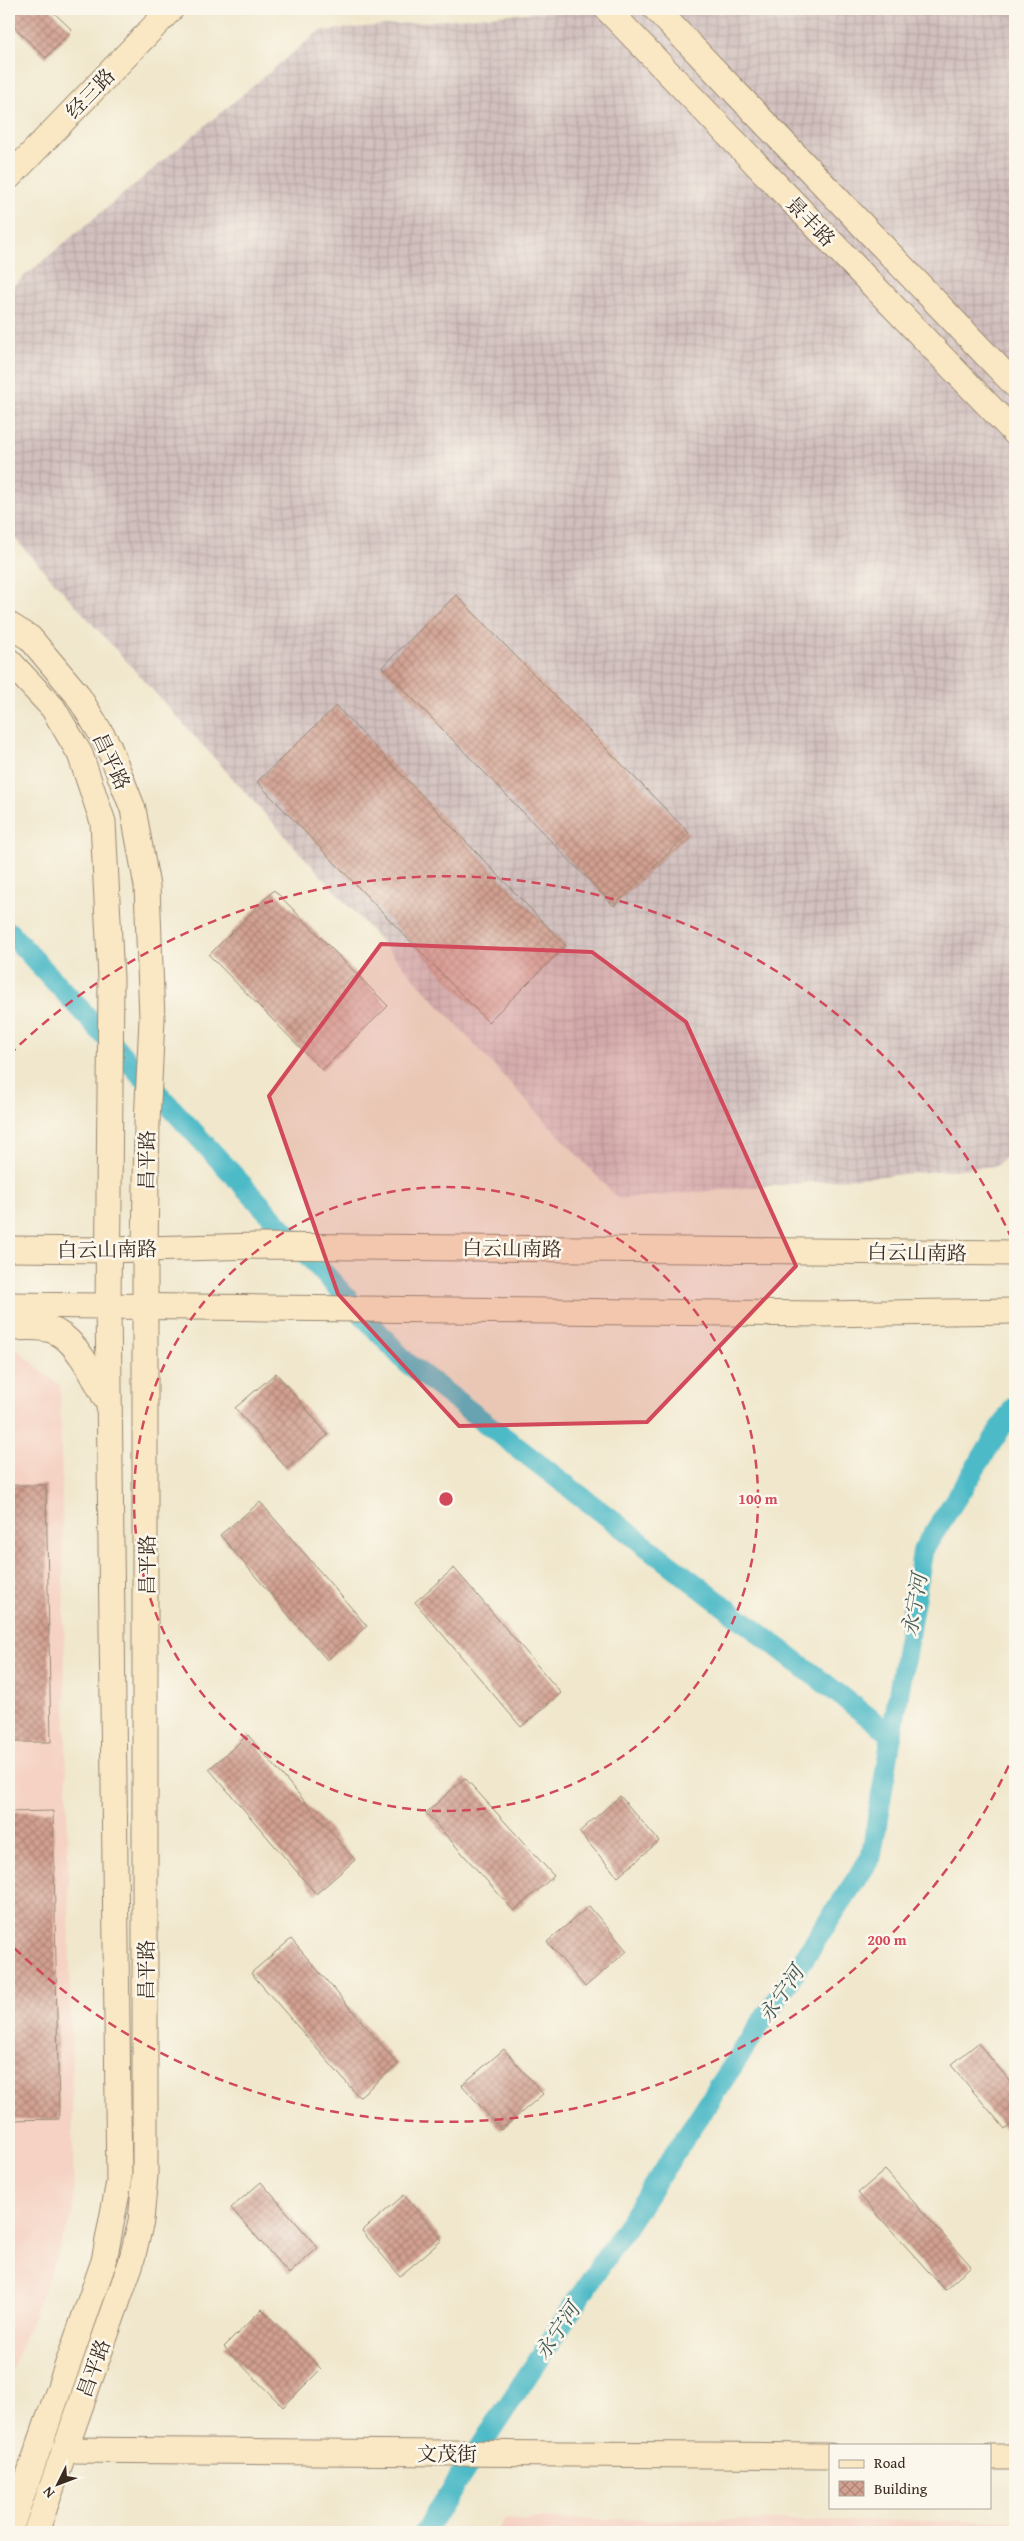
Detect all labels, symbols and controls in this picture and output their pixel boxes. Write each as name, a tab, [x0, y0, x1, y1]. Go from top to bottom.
street label: 经三路	[59, 61, 121, 125]
street label: 景丰路	[780, 189, 842, 253]
street label: 昌平路	[86, 728, 138, 794]
street label: 昌平路	[131, 1130, 161, 1190]
street label: 白云山南路	[462, 1233, 562, 1263]
street label: 白云山南路	[57, 1234, 157, 1264]
street label: 白云山南路	[867, 1237, 967, 1267]
text: 100 m	[738, 1488, 778, 1509]
centre of rings	[437, 1490, 455, 1508]
street label: 昌平路	[132, 1535, 161, 1595]
water label: 永宁河	[893, 1567, 935, 1639]
text: 200 m	[867, 1929, 907, 1950]
street label: 昌平路	[131, 1940, 160, 2000]
water label: 永宁河	[751, 1956, 814, 2029]
water label: 永宁河	[527, 2293, 590, 2366]
street label: 昌平路	[69, 2335, 117, 2401]
street label: 文茂街	[417, 2439, 477, 2468]
legend	[829, 2444, 992, 2508]
text: Road	[874, 2452, 905, 2473]
north arrow	[32, 2458, 82, 2508]
text: Building	[874, 2478, 928, 2499]
text: N	[37, 2482, 59, 2503]

